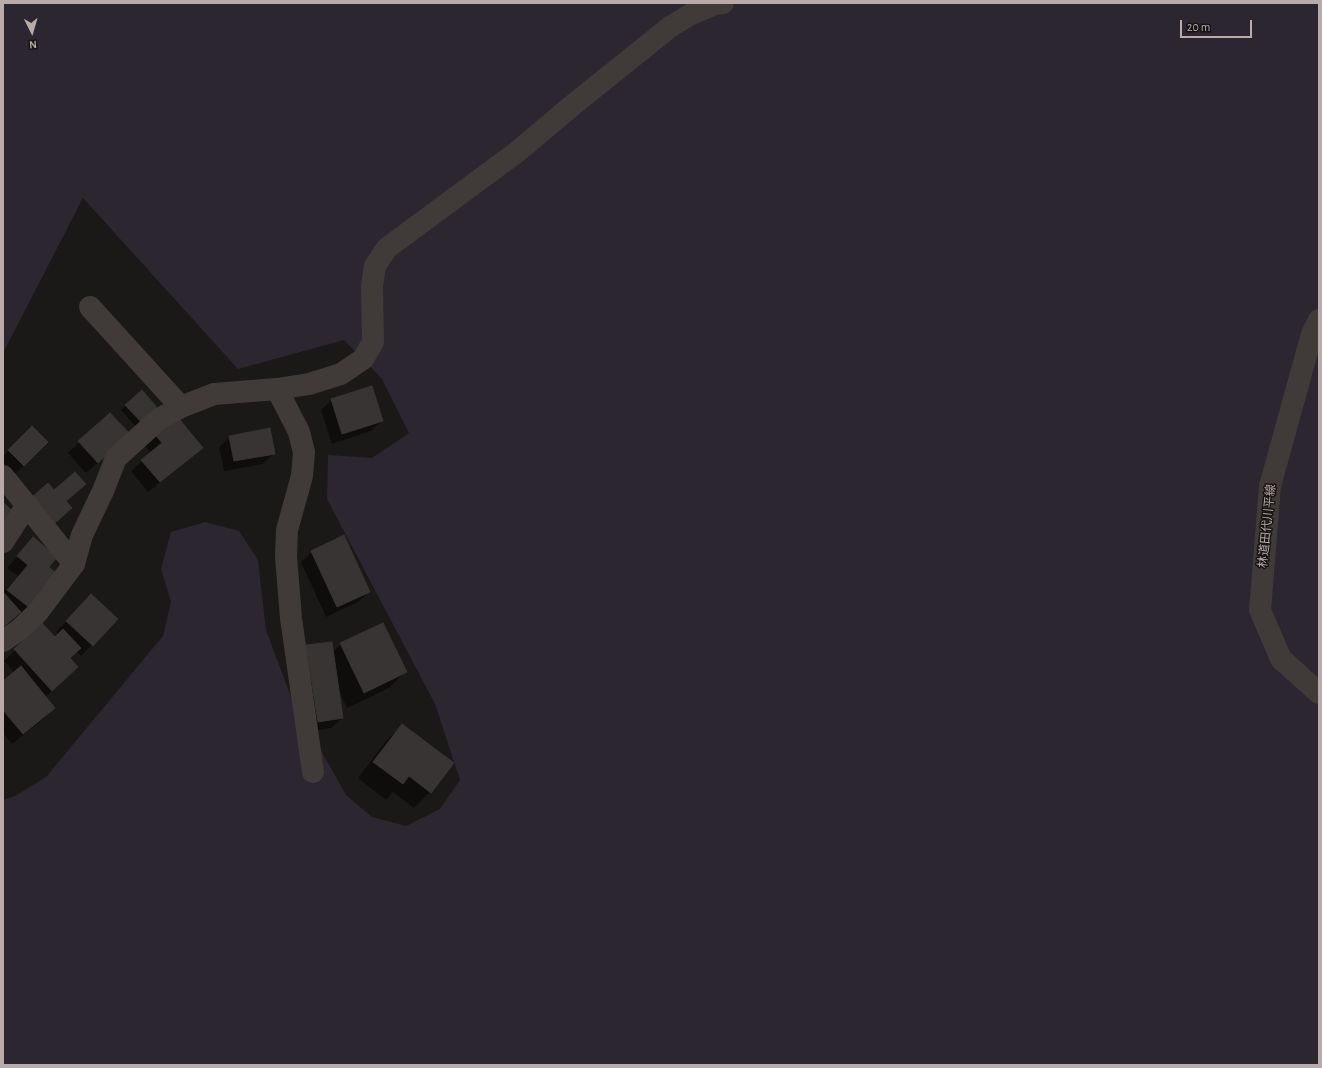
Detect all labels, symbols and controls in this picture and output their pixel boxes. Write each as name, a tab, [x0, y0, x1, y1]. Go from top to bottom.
north arrow	[12, 12, 52, 52]
scale bar	[1182, 12, 1254, 38]
text: 20 m	[1187, 21, 1210, 33]
text: N	[29, 39, 37, 50]
street label: 林道田代川平線	[1255, 483, 1279, 569]

